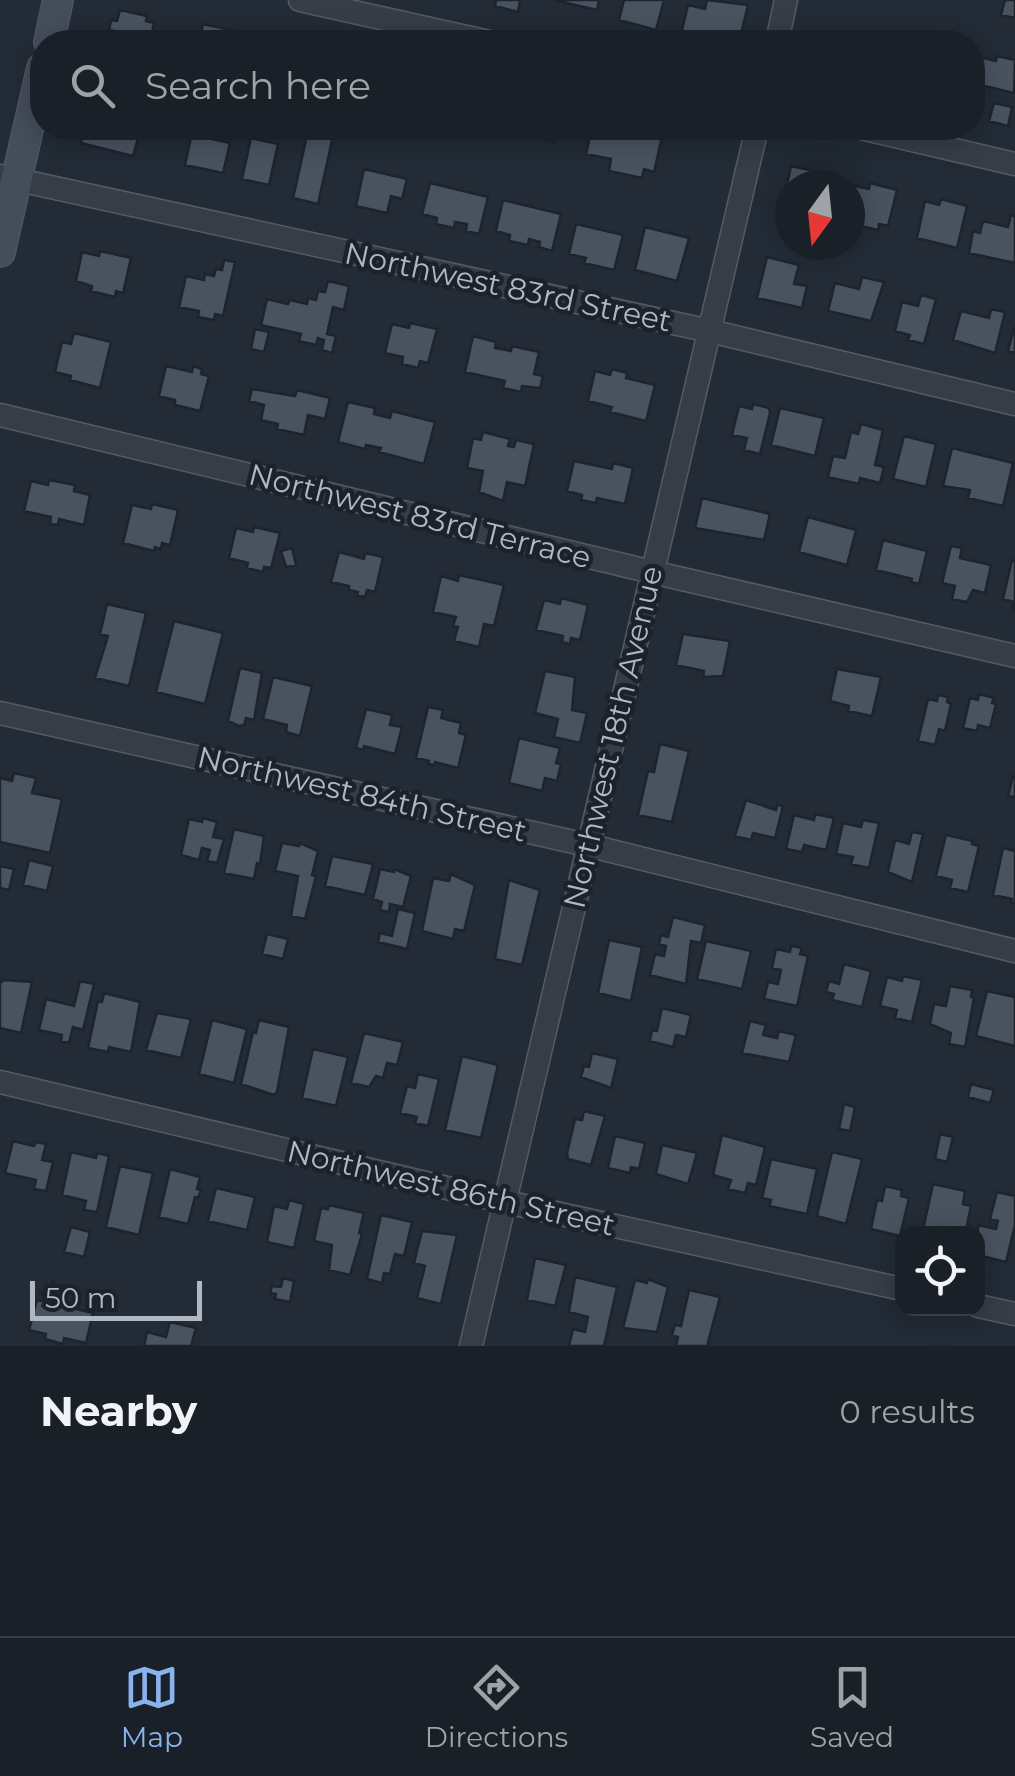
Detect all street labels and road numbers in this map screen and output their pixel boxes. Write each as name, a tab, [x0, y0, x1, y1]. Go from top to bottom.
street label: Northwest 83rd Street	[341, 234, 675, 340]
street label: Northwest 83rd Terrace	[245, 456, 595, 576]
street label: Northwest 18th Avenue	[556, 562, 670, 912]
street label: Northwest 84th Street	[194, 738, 530, 850]
street label: Northwest 86th Street	[284, 1132, 618, 1244]

